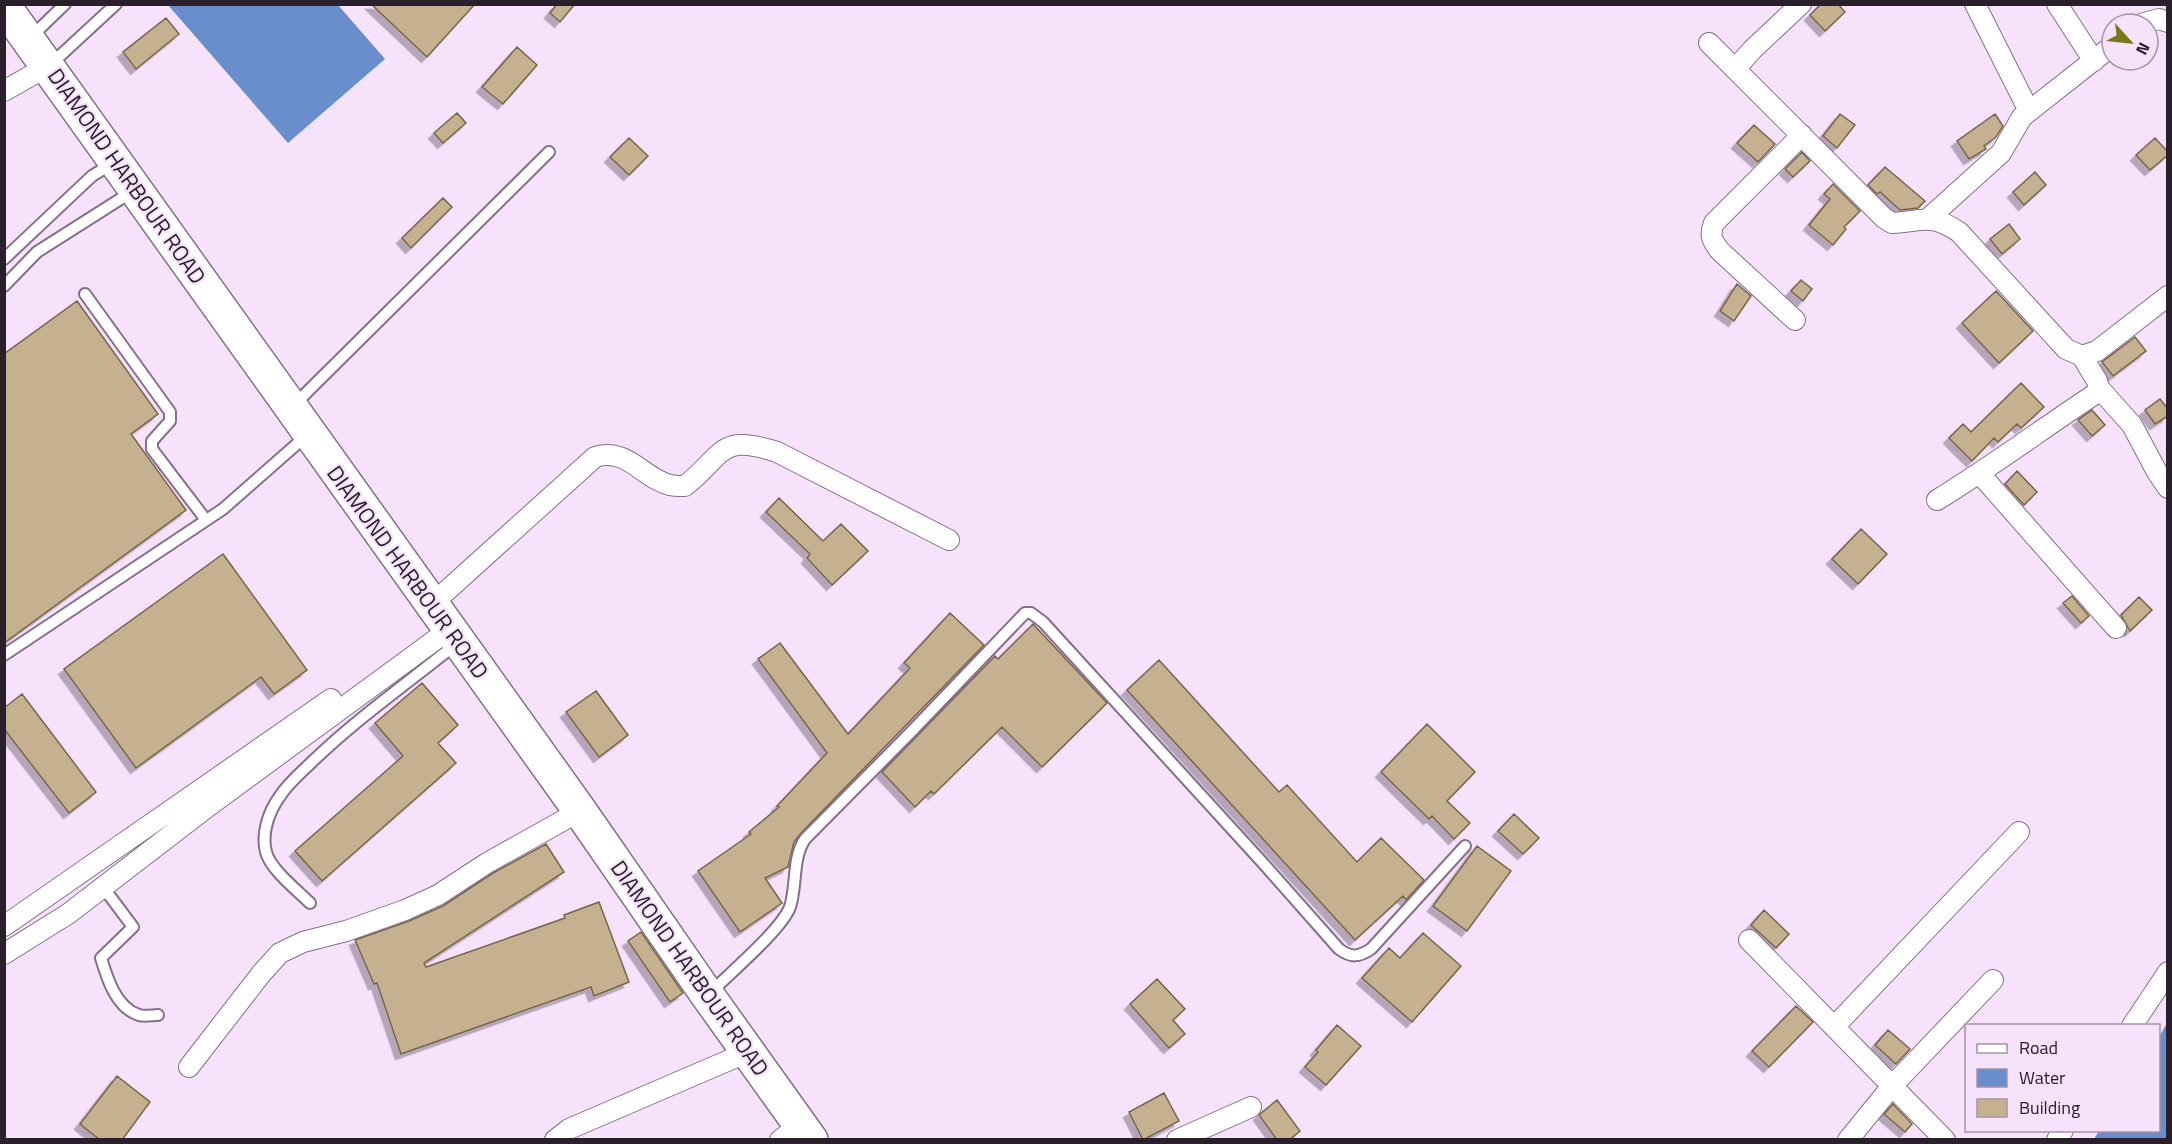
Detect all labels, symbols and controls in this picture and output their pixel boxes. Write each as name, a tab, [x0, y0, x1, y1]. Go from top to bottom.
north arrow	[2100, 12, 2160, 72]
text: N	[2130, 38, 2157, 59]
street label: DIAMOND HARBOUR ROAD	[39, 61, 215, 291]
street label: DIAMOND HARBOUR ROAD	[319, 458, 497, 686]
street label: DIAMOND HARBOUR ROAD	[602, 853, 778, 1083]
legend	[1965, 1024, 2160, 1132]
text: Road	[2019, 1034, 2058, 1061]
text: Water	[2019, 1064, 2065, 1091]
text: Building	[2019, 1094, 2080, 1121]

